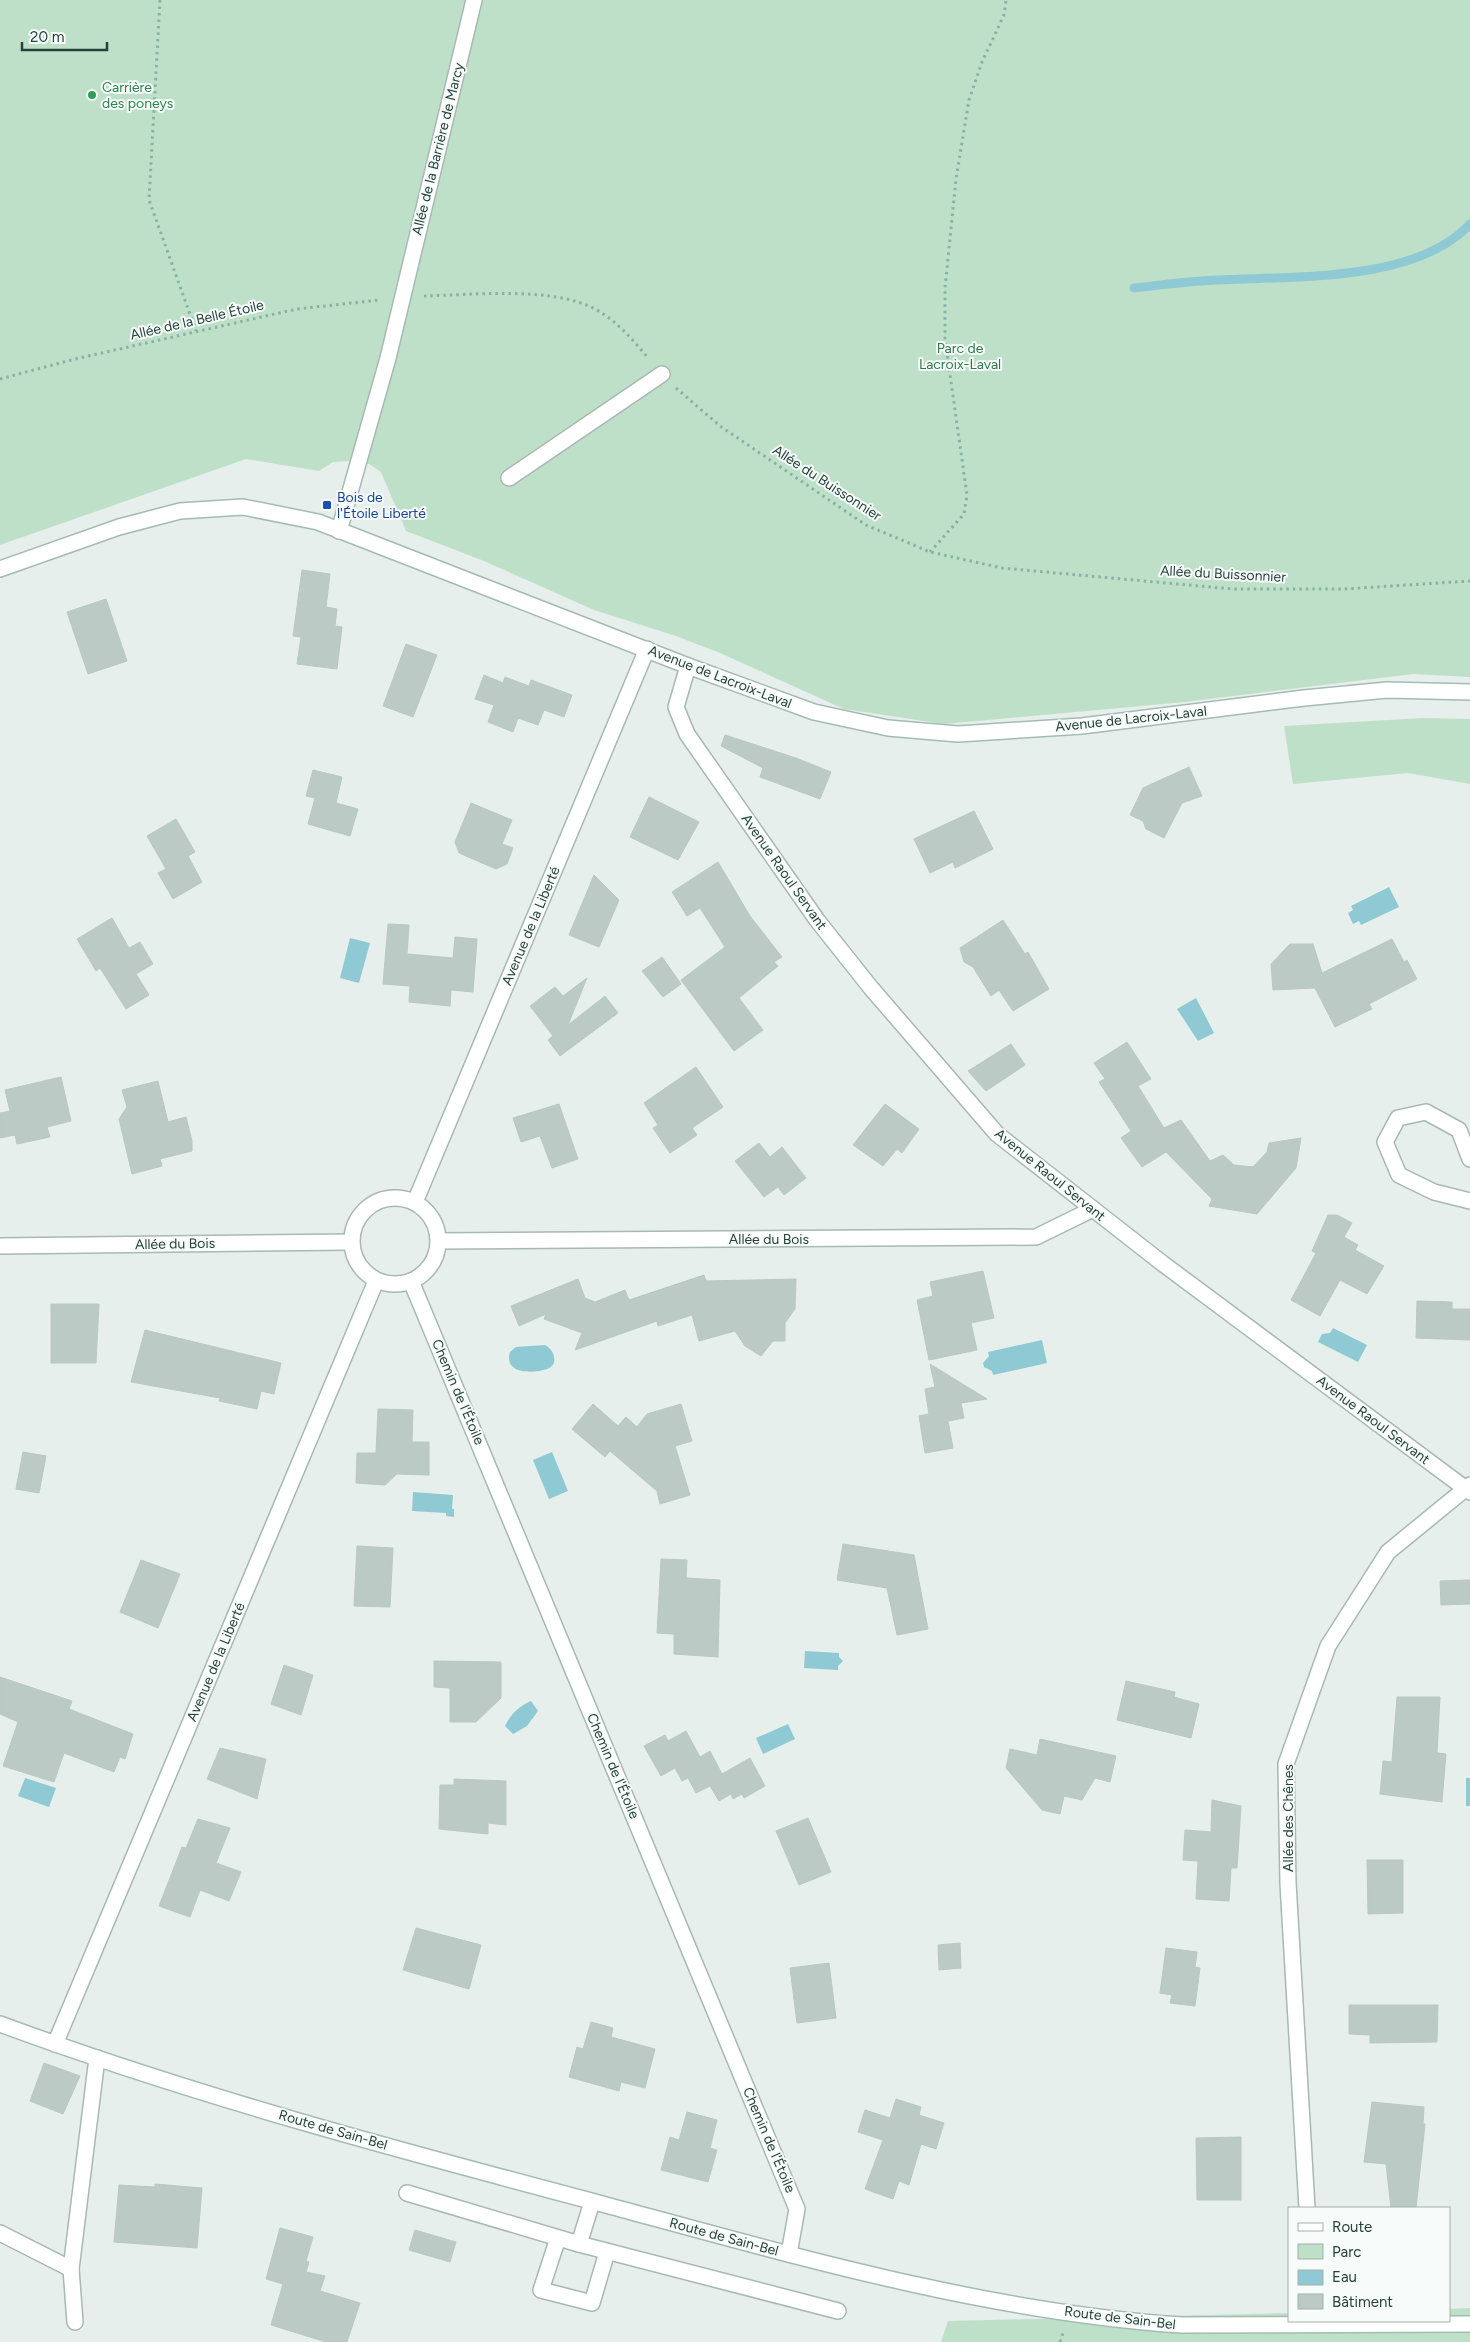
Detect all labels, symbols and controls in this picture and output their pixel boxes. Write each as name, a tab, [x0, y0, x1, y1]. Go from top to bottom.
scale bar	[22, 20, 108, 52]
text: 20 m	[30, 28, 64, 46]
street label: Allée de la Barrière de Marcy	[408, 60, 468, 237]
place label: Carrière des poneys	[102, 79, 173, 112]
marker: Carrière des poneys	[86, 89, 98, 101]
street label: Allée de la Belle Étoile	[129, 296, 266, 344]
park label: Parc de Lacroix-Laval	[919, 340, 1001, 373]
street label: Allée du Buissonnier	[770, 442, 885, 525]
place label: Bois de l'Étoile Liberté	[337, 489, 426, 522]
marker: Bois de l'Étoile Liberté	[321, 499, 333, 511]
street label: Allée du Buissonnier	[1160, 562, 1287, 586]
street label: Avenue de Lacroix-Laval	[646, 642, 794, 712]
street label: Avenue de Lacroix-Laval	[1054, 703, 1208, 735]
street label: Avenue Raoul Servant	[738, 811, 830, 933]
street label: Avenue de la Liberté	[498, 864, 564, 988]
street label: Avenue Raoul Servant	[991, 1125, 1109, 1225]
street label: Allée du Bois	[729, 1231, 809, 1248]
street label: Allée du Bois	[135, 1235, 215, 1253]
street label: Chemin de l'Étoile	[428, 1337, 488, 1448]
street label: Avenue Raoul Servant	[1313, 1372, 1433, 1468]
street label: Avenue de la Liberté	[183, 1600, 249, 1724]
street label: Chemin de l'Étoile	[583, 1711, 643, 1822]
street label: Allée des Chênes	[1280, 1764, 1297, 1872]
street label: Chemin de l'Étoile	[739, 2085, 799, 2196]
street label: Route de Sain-Bel	[277, 2106, 389, 2154]
legend	[1288, 2207, 1450, 2322]
street label: Route de Sain-Bel	[668, 2214, 780, 2260]
text: Route	[1332, 2218, 1372, 2236]
text: Parc	[1332, 2243, 1361, 2261]
text: Eau	[1332, 2268, 1357, 2286]
text: Bâtiment	[1332, 2293, 1393, 2311]
street label: Route de Sain-Bel	[1063, 2303, 1177, 2333]

